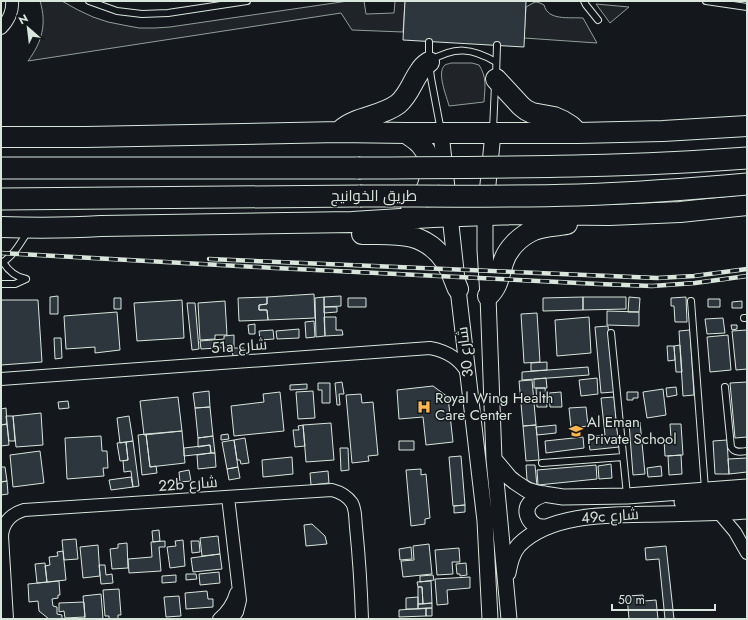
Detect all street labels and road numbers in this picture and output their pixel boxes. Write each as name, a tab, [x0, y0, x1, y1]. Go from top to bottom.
street label: طريق الخوانيج	[331, 185, 417, 207]
street label: شارع 30	[451, 325, 479, 379]
street label: 51a شارع	[210, 333, 268, 359]
street label: 22b شارع	[158, 471, 218, 497]
street label: 49c شارع	[580, 503, 640, 529]

